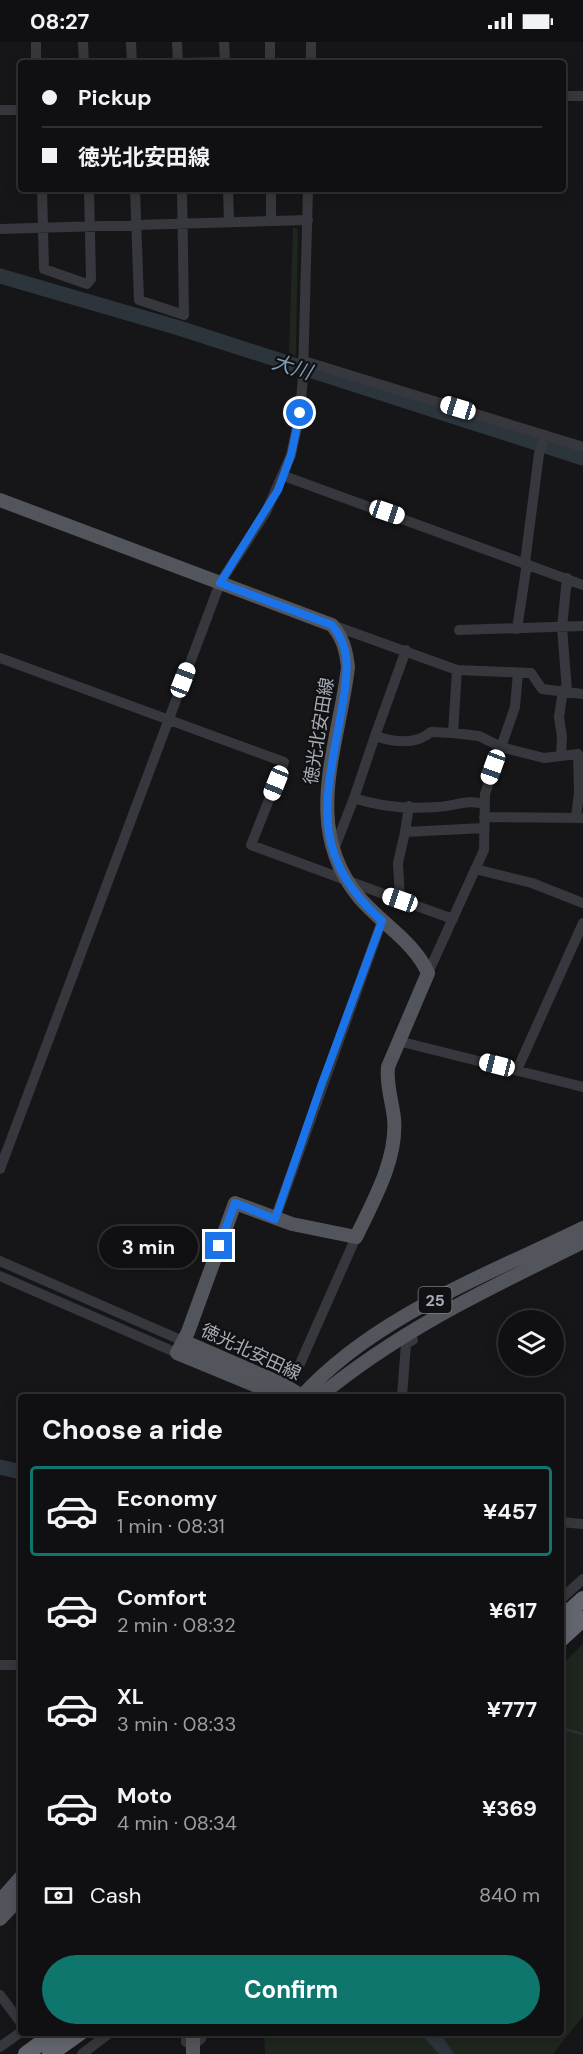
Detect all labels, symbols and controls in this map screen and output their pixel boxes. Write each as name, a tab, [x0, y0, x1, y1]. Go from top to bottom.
text: 08:27	[30, 7, 89, 36]
text: Pickup	[78, 83, 152, 112]
text: 徳光北安田線	[78, 143, 210, 172]
water label: 大川	[269, 349, 317, 386]
car	[438, 394, 478, 422]
route start	[286, 399, 313, 426]
car	[367, 498, 407, 526]
car	[168, 660, 198, 700]
street label: 徳光北安田線	[299, 676, 339, 786]
car	[478, 747, 508, 787]
car	[261, 763, 291, 803]
car	[380, 886, 420, 914]
car	[477, 1052, 517, 1078]
callout: 3 min	[99, 1225, 198, 1267]
route end	[205, 1232, 232, 1259]
text: 3 min	[122, 1234, 175, 1260]
road number: 25	[418, 1287, 452, 1313]
map controls	[498, 1310, 564, 1376]
button: layers	[498, 1310, 564, 1376]
street label: 徳光北安田線	[197, 1318, 305, 1386]
text: Choose a ride	[42, 1412, 223, 1447]
icon: car	[45, 1484, 99, 1538]
text: Economy	[117, 1484, 217, 1513]
text: ¥457	[483, 1497, 537, 1526]
text: 1 min · 08:31	[117, 1513, 225, 1539]
icon: car	[45, 1583, 99, 1637]
text: Comfort	[117, 1583, 207, 1612]
text: ¥617	[489, 1596, 537, 1625]
text: 2 min · 08:32	[117, 1612, 236, 1638]
icon: car	[45, 1682, 99, 1736]
text: XL	[117, 1682, 144, 1711]
text: ¥777	[487, 1695, 537, 1724]
text: 3 min · 08:33	[117, 1711, 236, 1737]
icon: car	[45, 1781, 99, 1835]
text: Moto	[117, 1781, 172, 1810]
text: ¥369	[482, 1794, 537, 1823]
text: 4 min · 08:34	[117, 1810, 237, 1836]
icon: cash	[42, 1879, 75, 1912]
text: Cash	[90, 1881, 141, 1910]
text: 840 m	[479, 1882, 540, 1908]
button: Confirm	[42, 1955, 540, 2024]

